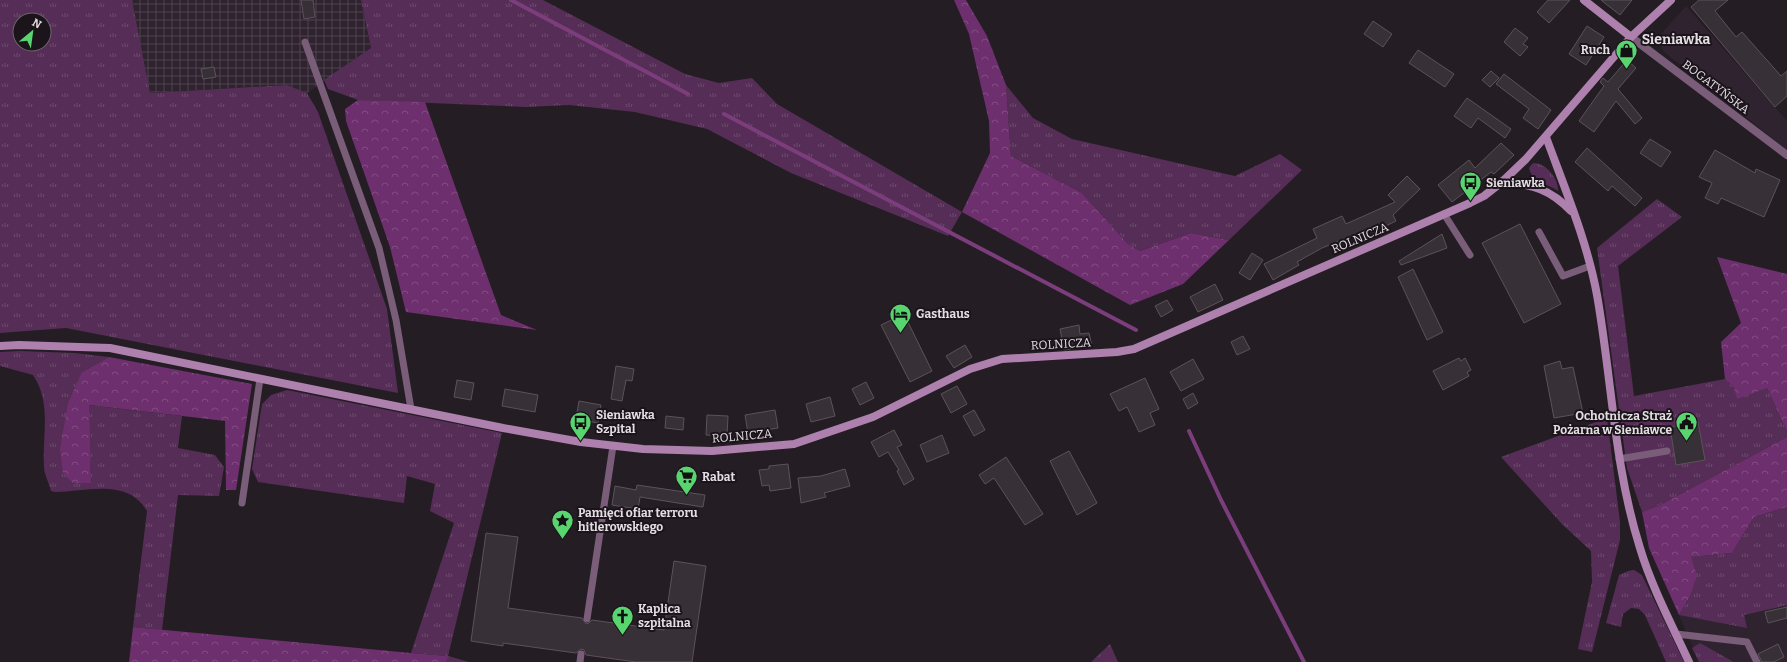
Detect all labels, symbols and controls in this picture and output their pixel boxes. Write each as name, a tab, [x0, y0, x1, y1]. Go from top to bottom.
north arrow	[12, 12, 52, 52]
text: N	[30, 16, 44, 32]
district label: Sieniawka	[1642, 31, 1710, 48]
shop icon: Ruch	[1613, 37, 1639, 70]
place label: Ruch	[1581, 43, 1610, 57]
street label: BOGATYŃSKA	[1680, 57, 1753, 117]
bus stop icon: Sieniawka	[1457, 170, 1483, 203]
place label: Sieniawka	[1486, 176, 1545, 190]
street label: ROLNICZA	[1329, 220, 1391, 256]
hotel icon: Gasthaus	[887, 301, 913, 334]
place label: Gasthaus	[916, 307, 970, 321]
street label: ROLNICZA	[1030, 335, 1092, 353]
place label: Sieniawka Szpital	[596, 408, 655, 436]
bus stop icon: Sieniawka Szpital	[568, 409, 594, 442]
place label: Ochotnicza Straż Pożarna w Sieniawce	[1553, 409, 1672, 437]
public building icon: Ochotnicza Straż Pożarna w Sieniawce	[1674, 410, 1700, 443]
street label: ROLNICZA	[711, 426, 773, 446]
supermarket icon: Rabat	[674, 464, 700, 497]
place label: Rabat	[702, 470, 735, 484]
place label: Pamięci ofiar terroru hitlerowskiego	[578, 506, 698, 534]
place icon: Pamięci ofiar terroru hitlerowskiego	[549, 507, 575, 540]
place label: Kaplica szpitalna	[638, 602, 691, 630]
church icon: Kaplica szpitalna	[609, 603, 635, 636]

